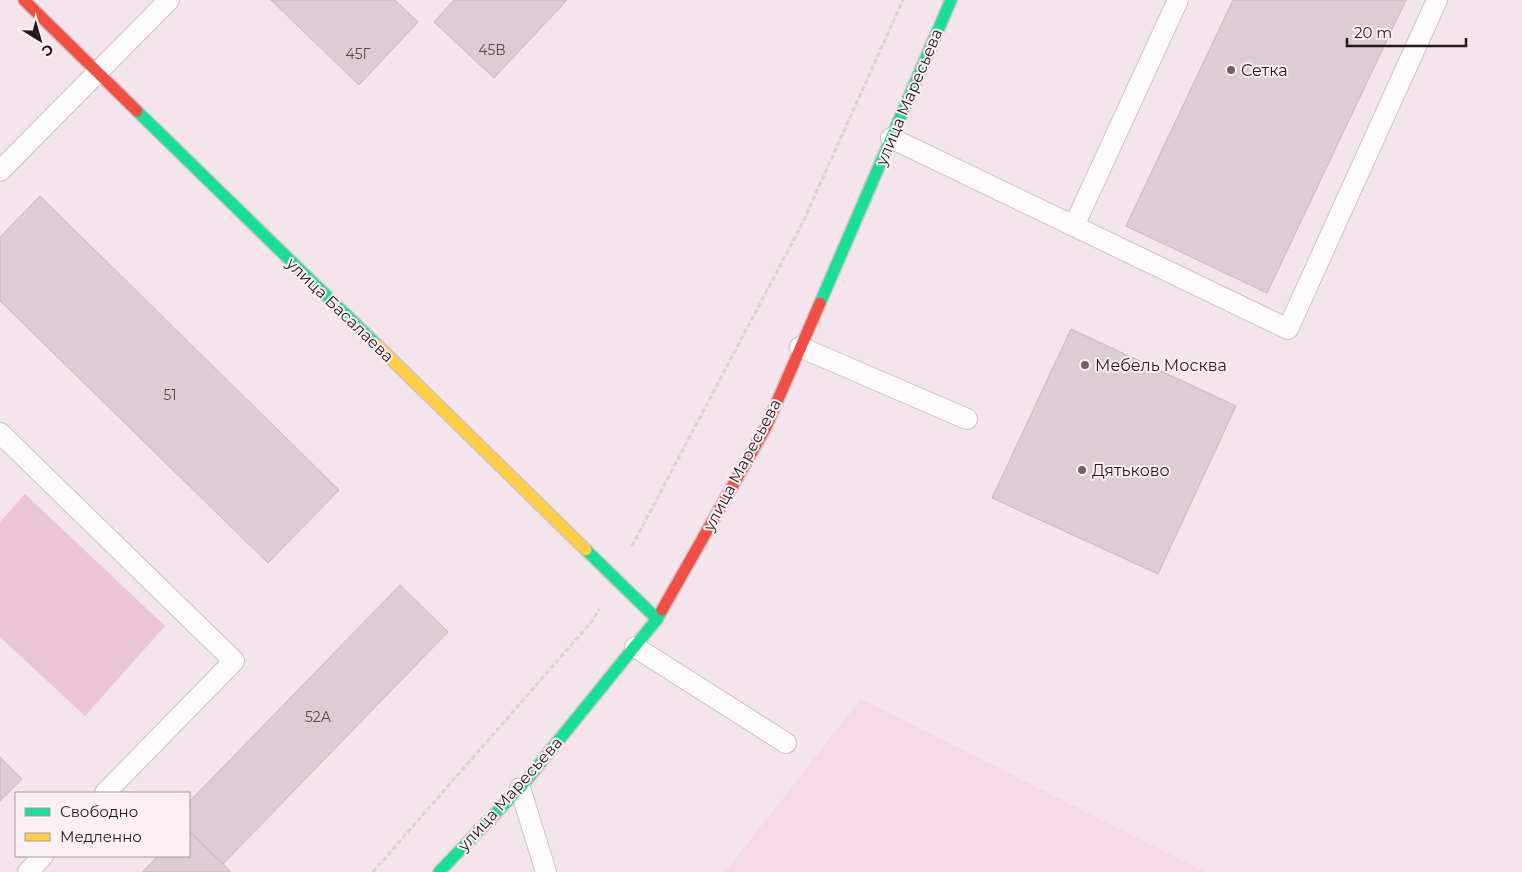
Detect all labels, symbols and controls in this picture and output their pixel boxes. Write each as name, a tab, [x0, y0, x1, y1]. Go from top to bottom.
north arrow	[15, 15, 65, 65]
scale bar	[1347, 15, 1466, 47]
text: 20 m	[1354, 23, 1392, 42]
street label: улица Маресьева	[871, 26, 946, 169]
text: С	[38, 40, 57, 61]
house number: 45В	[478, 41, 506, 59]
house number: 45Г	[345, 45, 371, 63]
place label: Сетка	[1241, 61, 1288, 80]
marker: Сетка	[1225, 64, 1237, 76]
street label: улица Басалаева	[282, 253, 398, 366]
place label: Мебель Москва	[1095, 356, 1227, 375]
marker: Мебель Москва	[1079, 359, 1091, 371]
house number: 51	[164, 386, 176, 404]
street label: улица Маресьева	[699, 396, 785, 535]
place label: Дятьково	[1092, 461, 1170, 480]
marker: Дятьково	[1076, 464, 1088, 476]
house number: 52А	[305, 708, 332, 726]
street label: улица Маресьева	[453, 733, 566, 856]
legend	[15, 792, 190, 857]
text: Свободно	[60, 802, 138, 821]
text: Медленно	[60, 827, 142, 846]

